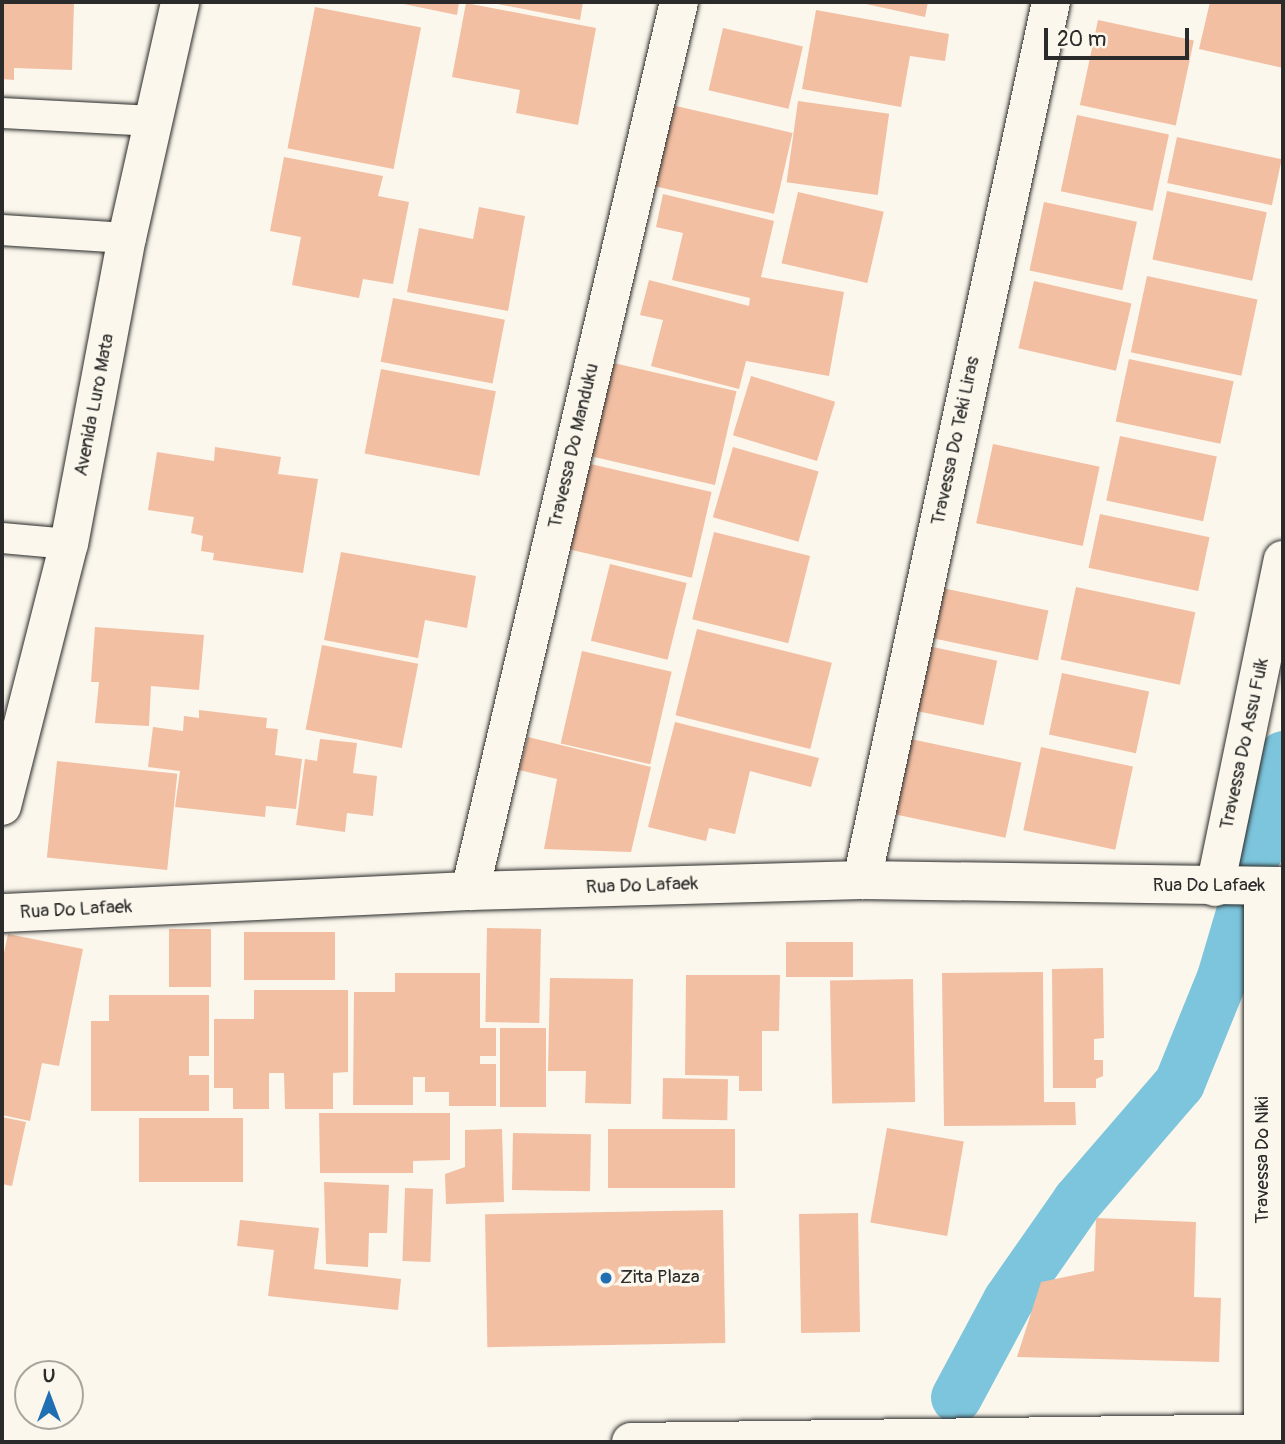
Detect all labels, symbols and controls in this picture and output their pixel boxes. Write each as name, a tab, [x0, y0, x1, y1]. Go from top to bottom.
scale bar	[1047, 14, 1192, 58]
text: 20 m	[1057, 26, 1106, 53]
street label: Avenida Luro Mata	[70, 332, 120, 478]
street label: Travessa Do Teki Liras	[927, 354, 985, 528]
street label: Travessa Do Manduku	[544, 361, 604, 531]
street label: Travessa Do Assu Fuik	[1216, 656, 1274, 832]
street label: Rua Do Lafaek	[585, 873, 699, 899]
street label: Rua Do Lafaek	[1153, 875, 1265, 897]
street label: Rua Do Lafaek	[19, 896, 133, 924]
street label: Travessa Do Niki	[1252, 1096, 1274, 1224]
place label: Zita Plaza	[620, 1267, 700, 1289]
marker: Zita Plaza	[598, 1270, 614, 1286]
north arrow	[14, 1360, 84, 1430]
text: U	[43, 1364, 55, 1388]

